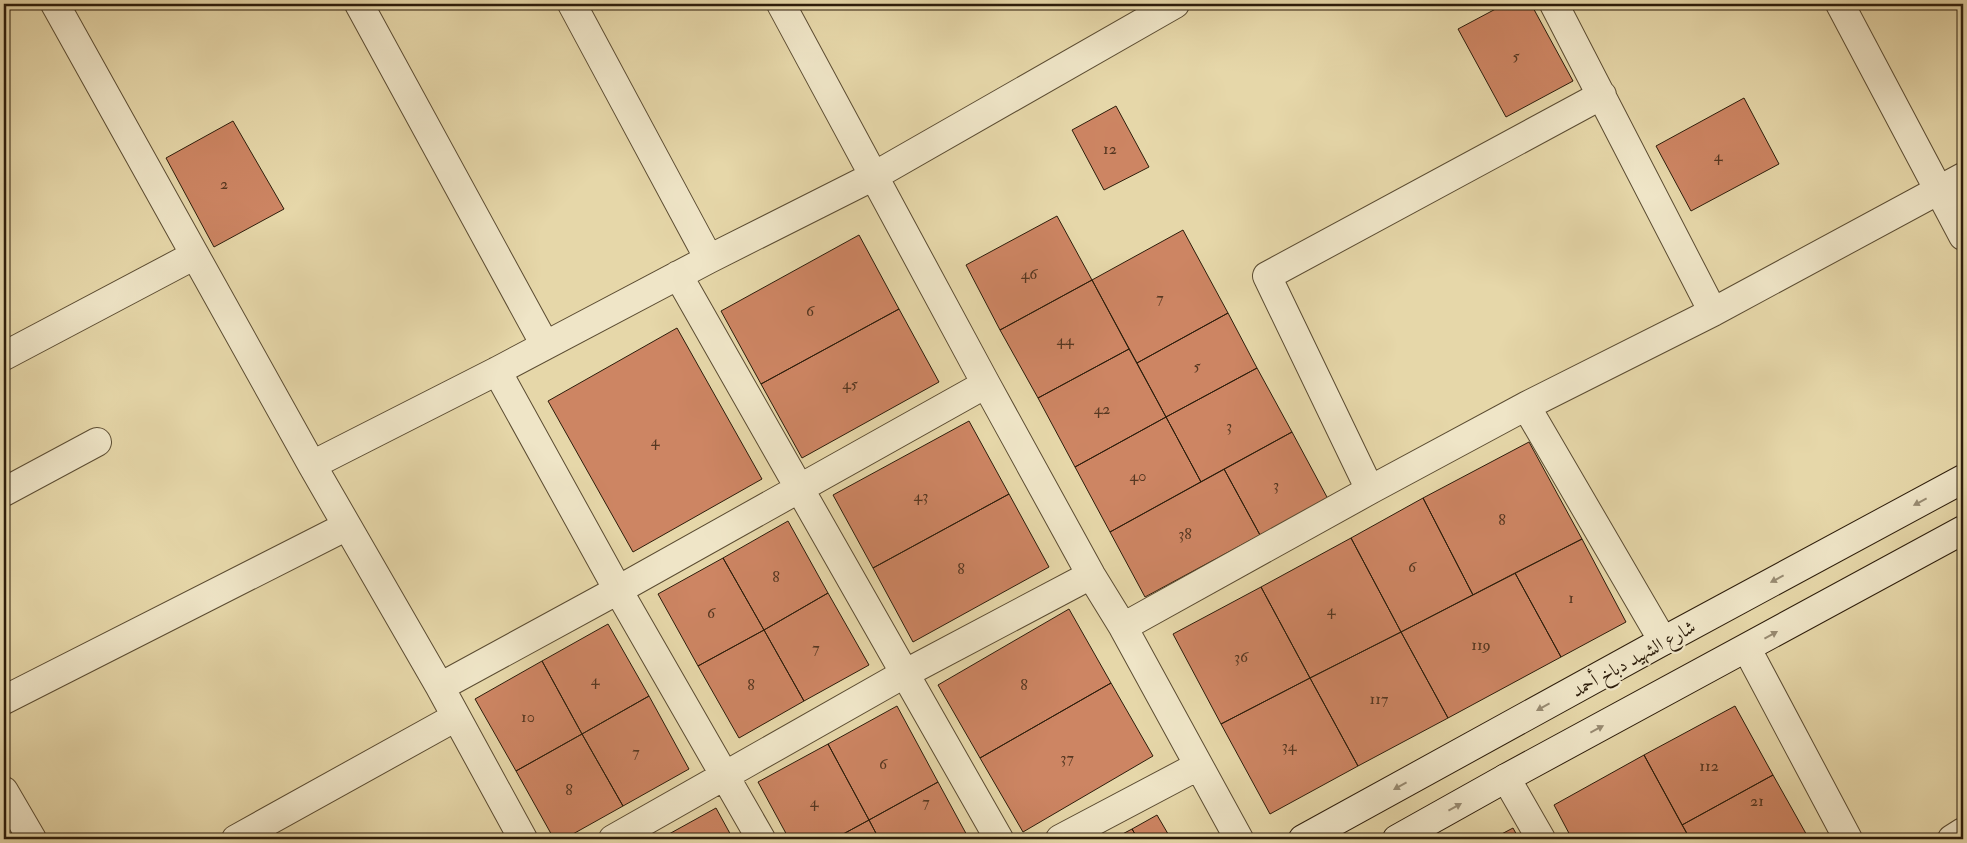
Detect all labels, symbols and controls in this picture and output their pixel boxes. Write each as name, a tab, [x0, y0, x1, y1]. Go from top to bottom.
house number: 5	[1512, 46, 1520, 66]
house number: 12	[1103, 139, 1117, 159]
house number: 4	[1714, 146, 1724, 166]
house number: 2	[220, 174, 228, 194]
house number: 46	[1021, 264, 1038, 284]
house number: 7	[1156, 288, 1164, 308]
house number: 6	[806, 301, 815, 321]
house number: 44	[1056, 330, 1075, 350]
house number: 5	[1193, 356, 1201, 376]
house number: 45	[842, 374, 858, 394]
house number: 42	[1094, 399, 1110, 419]
house number: 3	[1226, 416, 1232, 436]
house number: 4	[651, 431, 661, 451]
house number: 40	[1130, 466, 1146, 486]
house number: 3	[1273, 475, 1279, 495]
house number: 43	[914, 486, 928, 506]
one-way arrow	[1913, 498, 1928, 506]
house number: 8	[1498, 510, 1506, 530]
house number: 38	[1178, 524, 1192, 544]
house number: 6	[1408, 557, 1417, 577]
house number: 8	[957, 559, 965, 579]
house number: 8	[772, 567, 780, 587]
one-way arrow	[1770, 575, 1785, 583]
house number: 1	[1568, 588, 1574, 608]
house number: 4	[1327, 600, 1337, 620]
house number: 6	[707, 603, 716, 623]
street label: شارع الشهيد دباخ أحمد	[1567, 614, 1702, 707]
one-way arrow	[1764, 631, 1779, 639]
house number: 119	[1471, 635, 1491, 655]
house number: 7	[812, 638, 820, 658]
house number: 36	[1234, 647, 1249, 667]
house number: 4	[591, 670, 601, 690]
house number: 8	[747, 675, 755, 695]
house number: 8	[1020, 675, 1028, 695]
house number: 117	[1370, 689, 1389, 709]
one-way arrow	[1535, 703, 1550, 711]
house number: 10	[521, 707, 535, 727]
one-way arrow	[1590, 725, 1605, 733]
house number: 34	[1282, 736, 1298, 756]
house number: 7	[632, 742, 640, 762]
house number: 37	[1060, 748, 1074, 768]
house number: 6	[879, 754, 888, 774]
house number: 112	[1699, 756, 1719, 776]
house number: 8	[565, 780, 573, 800]
one-way arrow	[1394, 781, 1407, 790]
house number: 21	[1750, 791, 1764, 811]
house number: 4	[810, 792, 820, 812]
house number: 7	[922, 792, 930, 812]
one-way arrow	[1448, 802, 1461, 811]

